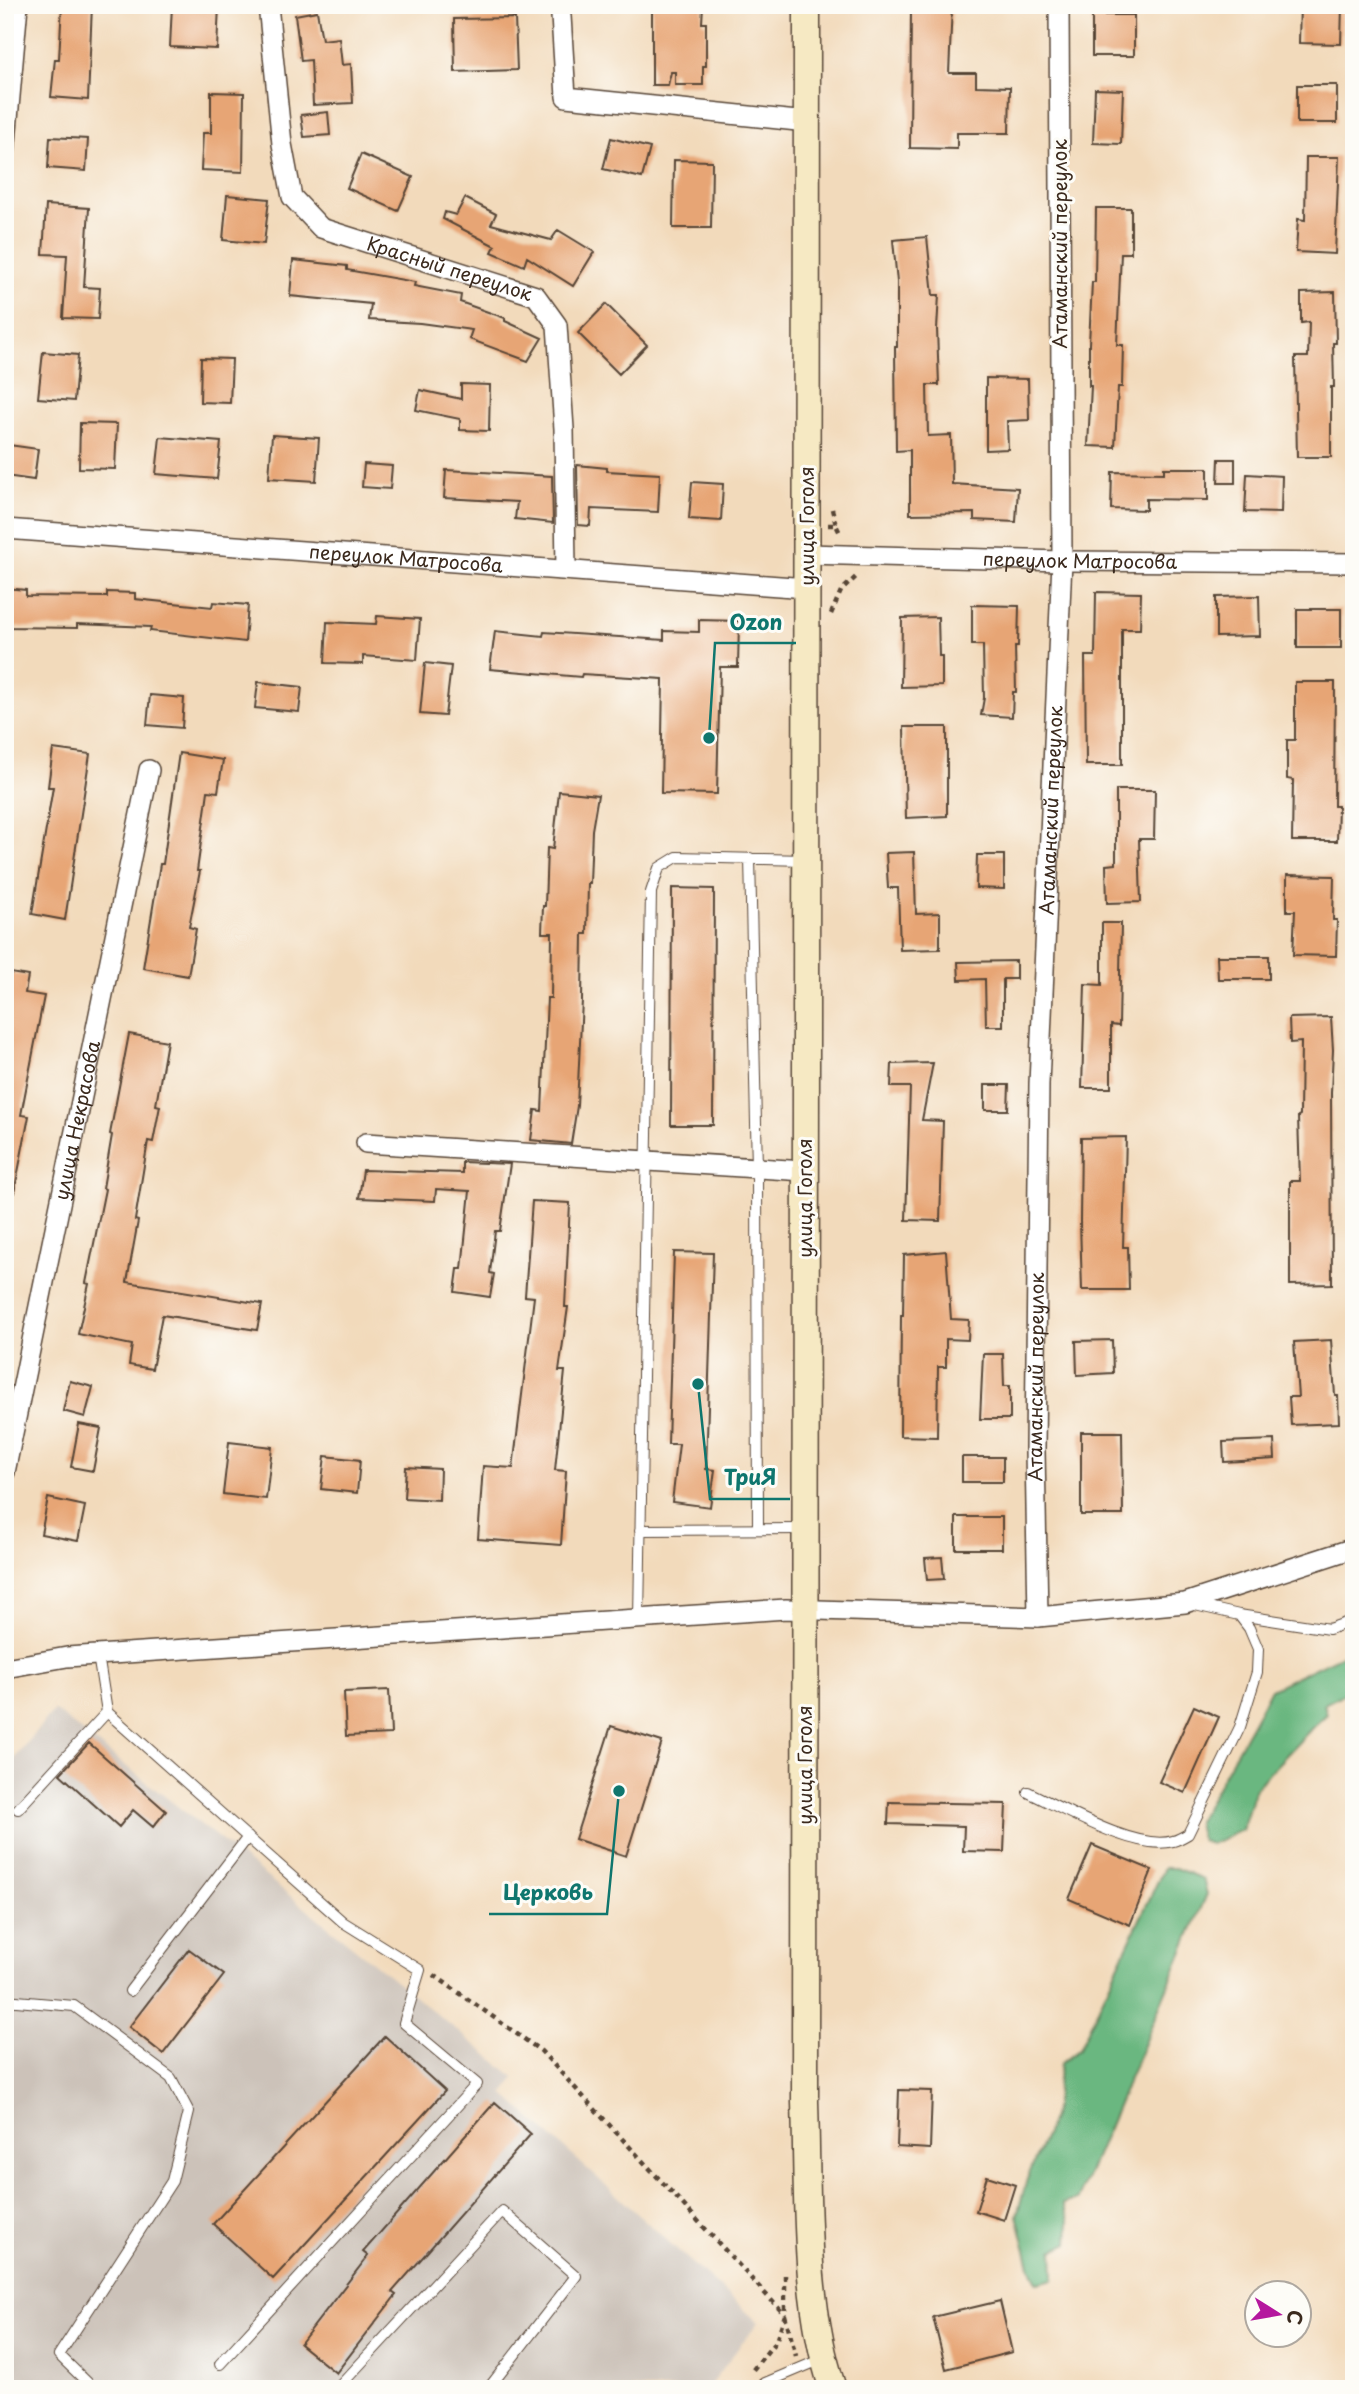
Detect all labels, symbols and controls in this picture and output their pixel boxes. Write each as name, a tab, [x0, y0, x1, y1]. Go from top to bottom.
street label: Атаманский переулок	[1045, 139, 1073, 349]
street label: Красный переулок	[364, 228, 537, 307]
street label: улица Гоголя	[792, 466, 820, 586]
street label: переулок Матросова	[308, 536, 504, 579]
street label: переулок Матросова	[982, 544, 1177, 575]
callout: Ozon	[715, 601, 796, 643]
text: Ozon	[730, 605, 782, 637]
street label: Атаманский переулок	[1031, 704, 1069, 916]
street label: улица Некрасова	[46, 1038, 106, 1203]
street label: улица Гоголя	[790, 1138, 818, 1258]
street label: Атаманский переулок	[1020, 1271, 1050, 1482]
callout: ТриЯ	[710, 1457, 790, 1499]
text: ТриЯ	[724, 1460, 776, 1492]
street label: улица Гоголя	[790, 1705, 818, 1825]
callout: Церковь	[489, 1872, 607, 1914]
text: Церковь	[503, 1875, 593, 1907]
north arrow	[1244, 2278, 1314, 2348]
text: С	[1281, 2308, 1311, 2327]

